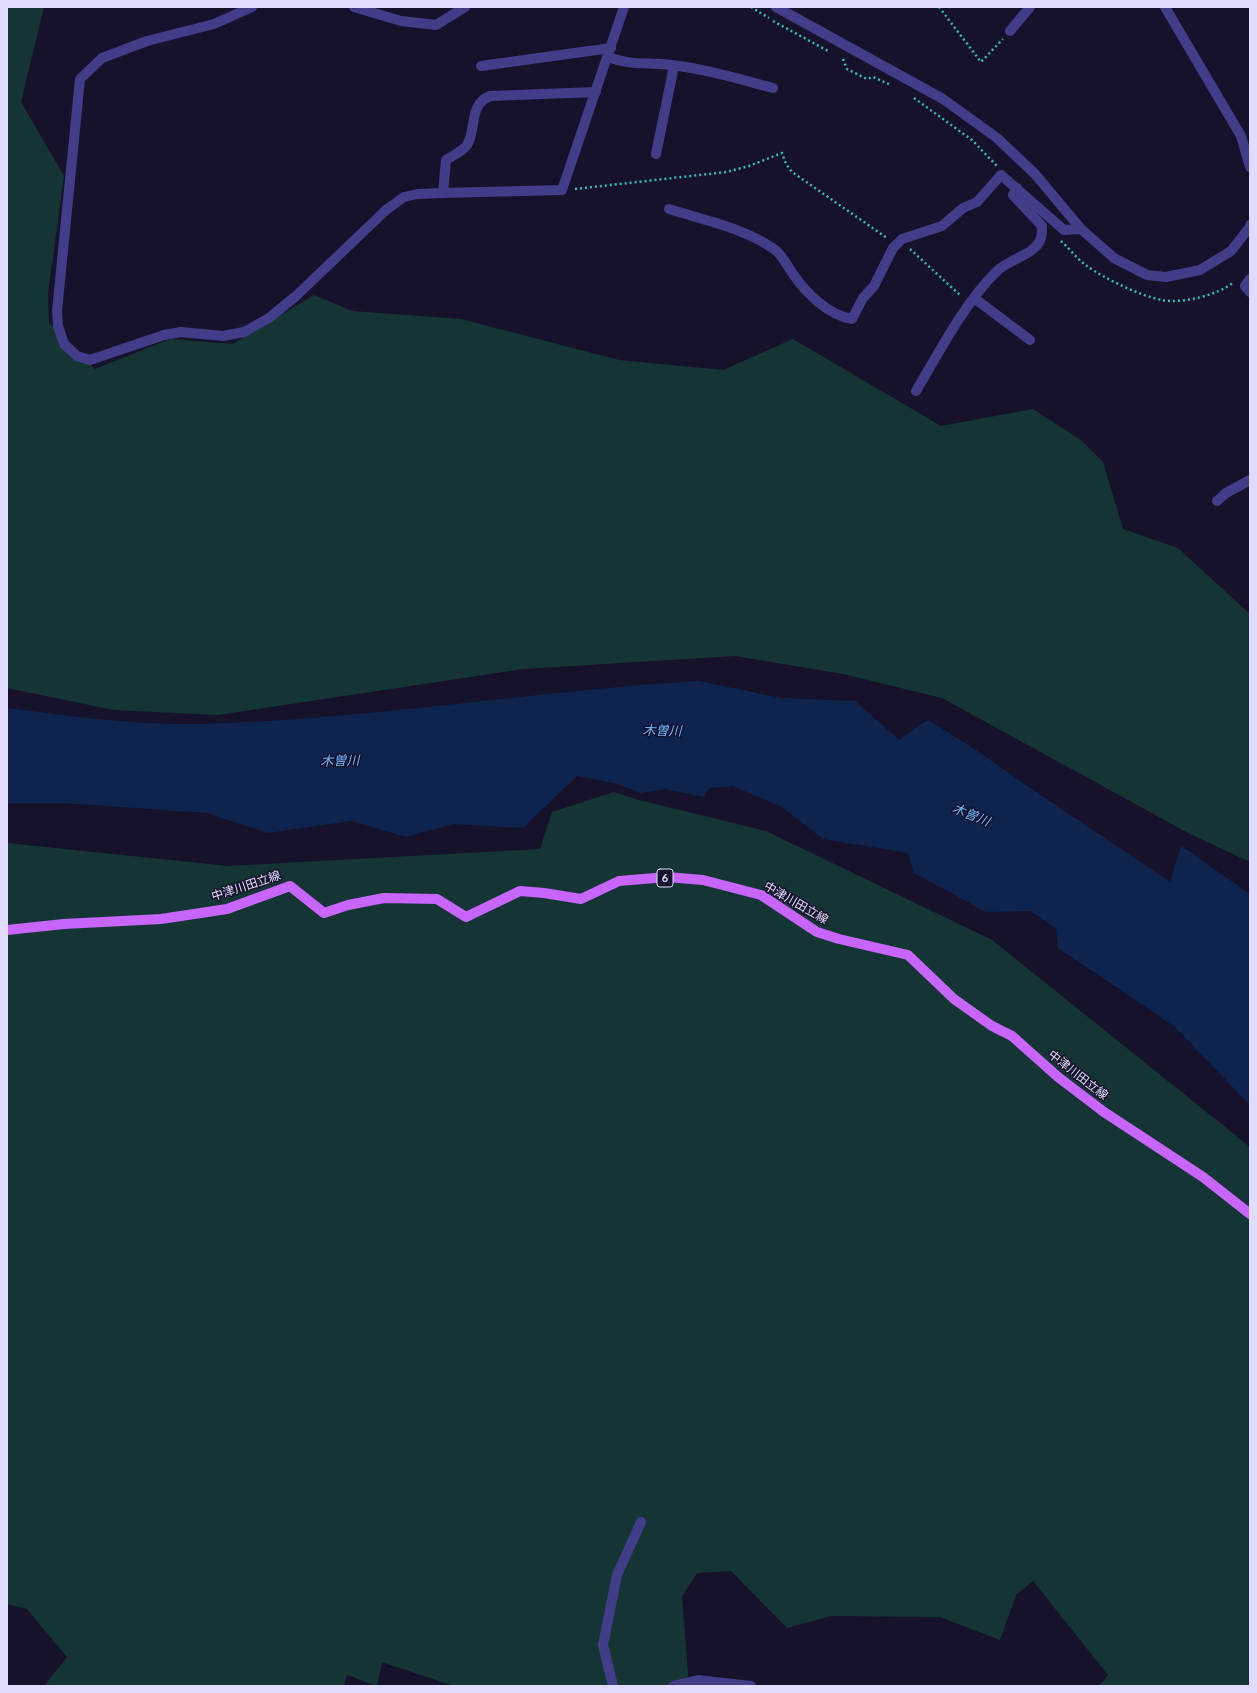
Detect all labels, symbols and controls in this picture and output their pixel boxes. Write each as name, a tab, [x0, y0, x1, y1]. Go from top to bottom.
water label: 木曽川	[642, 723, 682, 739]
water label: 木曽川	[320, 753, 360, 769]
water label: 木曽川	[950, 800, 992, 830]
street label: 中津川田立線	[210, 868, 282, 904]
road number: 6	[657, 869, 673, 887]
street label: 中津川田立線	[761, 879, 831, 927]
street label: 中津川田立線	[1045, 1047, 1111, 1103]

